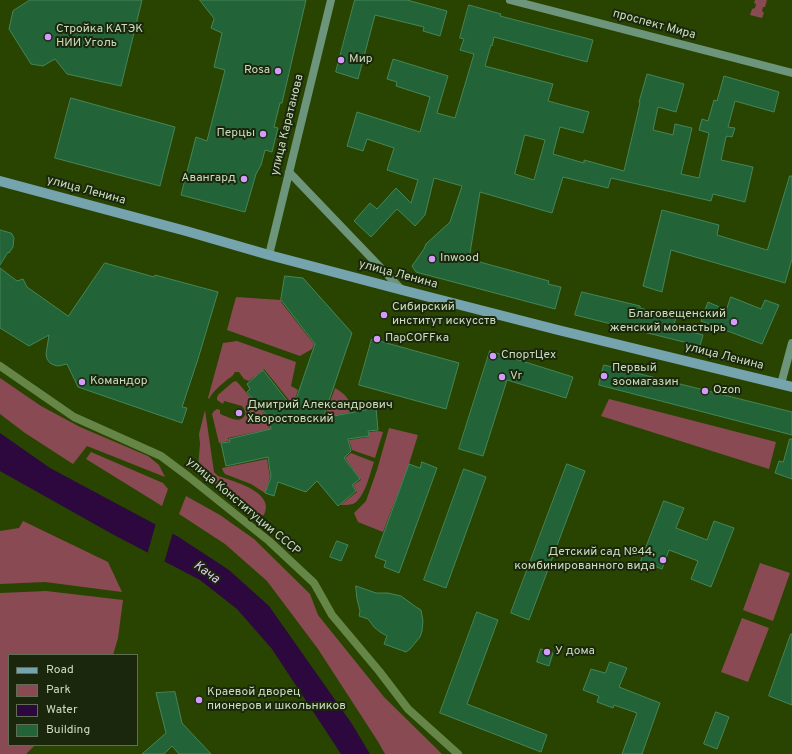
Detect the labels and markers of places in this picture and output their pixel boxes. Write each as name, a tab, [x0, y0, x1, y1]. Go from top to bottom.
place label: Стройка КАТЭК НИИ Уголь	[56, 23, 143, 51]
marker: Стройка КАТЭК НИИ Уголь	[43, 32, 53, 42]
place label: Мир	[349, 53, 373, 67]
marker: Мир	[336, 55, 346, 65]
place label: Rosa	[244, 64, 270, 78]
marker: Rosa	[273, 66, 283, 76]
place label: Перцы	[217, 127, 255, 141]
marker: Перцы	[258, 129, 268, 139]
place label: Авангард	[181, 172, 236, 186]
marker: Авангард	[239, 174, 249, 184]
place label: Inwood	[440, 252, 479, 266]
marker: Inwood	[427, 254, 437, 264]
place label: Сибирский институт искусств	[392, 301, 496, 329]
place label: Благовещенский женский монастырь	[610, 308, 726, 336]
marker: Сибирский институт искусств	[379, 310, 389, 320]
marker: Благовещенский женский монастырь	[729, 317, 739, 327]
place label: ПарCOFFка	[385, 332, 449, 346]
marker: ПарCOFFка	[372, 334, 382, 344]
place label: СпортЦех	[501, 349, 556, 363]
marker: СпортЦех	[488, 351, 498, 361]
place label: Первый зоомагазин	[612, 362, 679, 390]
place label: Vr	[510, 370, 522, 384]
marker: Первый зоомагазин	[599, 371, 609, 381]
marker: Vr	[497, 372, 507, 382]
place label: Командор	[90, 375, 148, 389]
marker: Командор	[77, 377, 87, 387]
place label: Ozon	[713, 384, 741, 398]
marker: Ozon	[700, 386, 710, 396]
place label: Дмитрий Александрович Хворостовский	[247, 399, 393, 427]
marker: Дмитрий Александрович Хворостовский	[234, 408, 244, 418]
place label: Детский сад №44, комбинированного вида	[514, 546, 655, 574]
marker: Детский сад №44, комбинированного вида	[658, 555, 668, 565]
place label: У дома	[555, 645, 595, 659]
marker: У дома	[542, 647, 552, 657]
place label: Краевой дворец пионеров и школьников	[207, 686, 346, 714]
marker: Краевой дворец пионеров и школьников	[194, 695, 204, 705]

